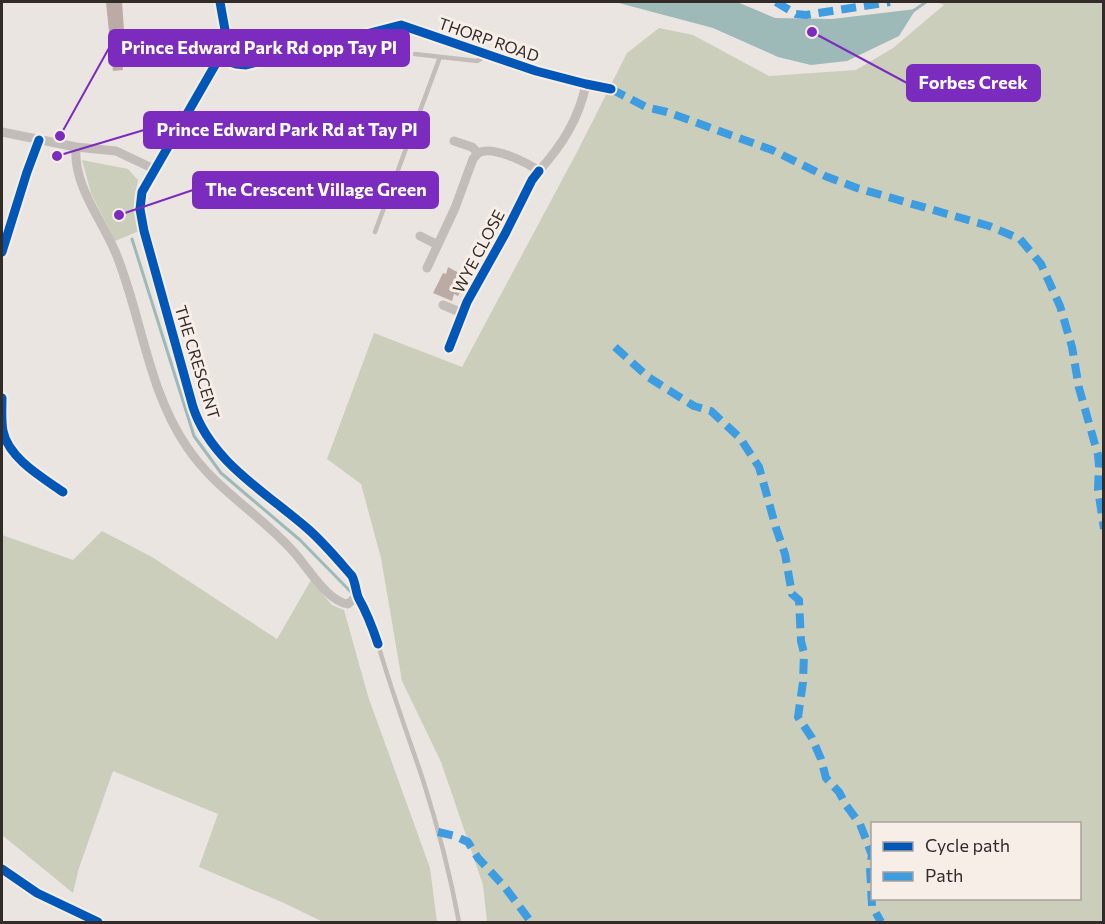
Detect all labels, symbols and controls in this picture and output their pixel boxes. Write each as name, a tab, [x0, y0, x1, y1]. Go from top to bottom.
street label: THORP ROAD	[436, 13, 542, 65]
callout: Prince Edward Park Rd opp Tay Pl	[109, 30, 409, 66]
text: Prince Edward Park Rd opp Tay Pl	[121, 36, 397, 58]
callout: Forbes Creek	[907, 65, 1040, 101]
text: Forbes Creek	[918, 71, 1028, 93]
callout: Prince Edward Park Rd at Tay Pl	[144, 112, 429, 148]
text: Prince Edward Park Rd at Tay Pl	[156, 118, 418, 140]
callout: The Crescent Village Green	[193, 172, 438, 208]
text: The Crescent Village Green	[205, 178, 427, 200]
street label: WYE CLOSE	[448, 206, 508, 296]
street label: THE CRESCENT	[172, 303, 224, 421]
legend	[871, 822, 1081, 900]
text: Cycle path	[925, 834, 1010, 856]
text: Path	[925, 864, 963, 886]

